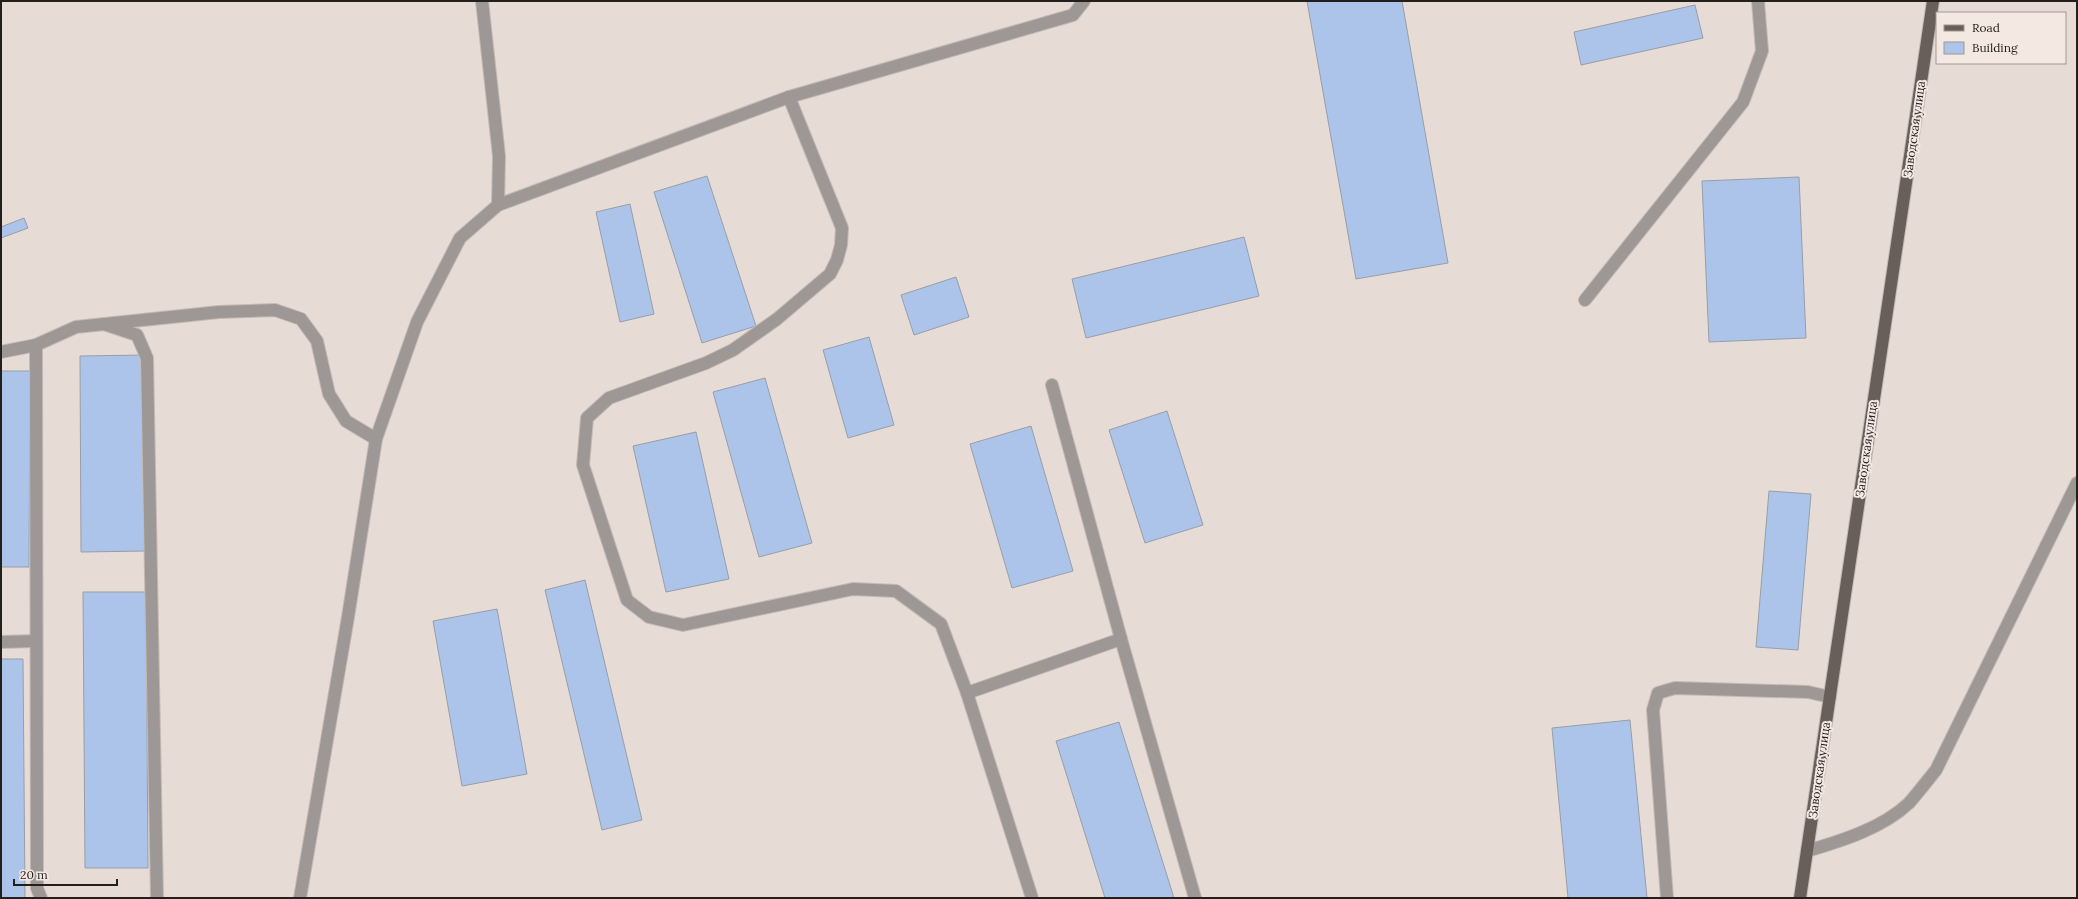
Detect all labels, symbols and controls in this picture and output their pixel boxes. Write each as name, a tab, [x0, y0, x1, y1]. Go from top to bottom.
legend	[1936, 12, 2066, 64]
text: Road	[1972, 20, 2000, 35]
text: Building	[1972, 40, 2018, 55]
street label: Заводская улица	[1900, 80, 1928, 178]
street label: Заводская улица	[1852, 400, 1880, 498]
street label: Заводская улица	[1805, 721, 1833, 819]
scale bar	[14, 861, 117, 887]
text: 20 m	[20, 867, 48, 882]

